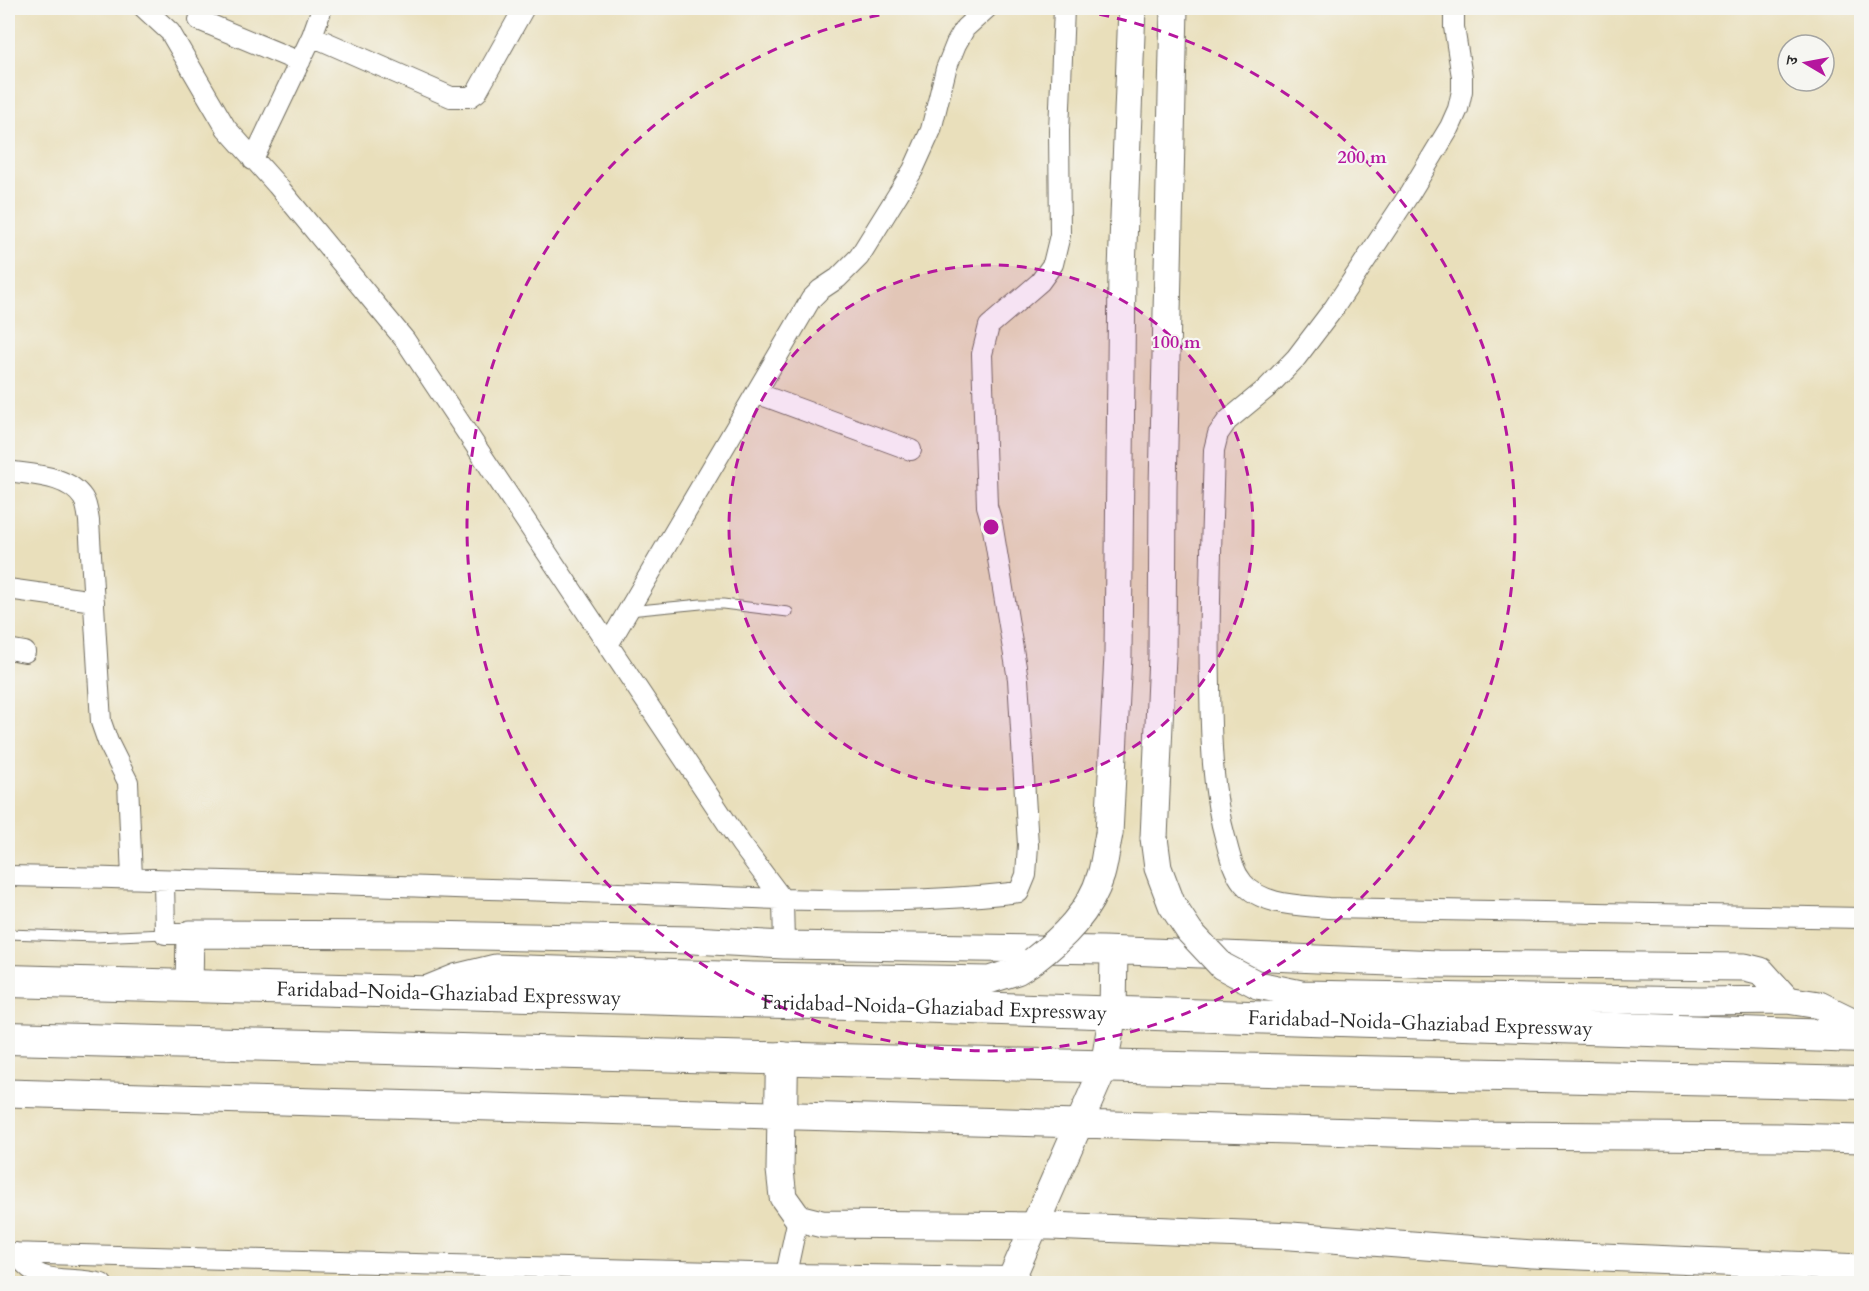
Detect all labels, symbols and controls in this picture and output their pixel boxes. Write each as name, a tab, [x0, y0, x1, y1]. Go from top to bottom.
north arrow	[1776, 33, 1836, 93]
text: उ	[1780, 53, 1804, 67]
text: 200 m	[1337, 145, 1387, 170]
text: 100 m	[1151, 330, 1201, 355]
centre of rings	[981, 517, 1001, 537]
street label: Faridabad-Noida-Ghaziabad Expressway	[276, 975, 622, 1011]
street label: Faridabad-Noida-Ghaziabad Expressway	[762, 988, 1108, 1026]
street label: Faridabad-Noida-Ghaziabad Expressway	[1247, 1004, 1594, 1042]

